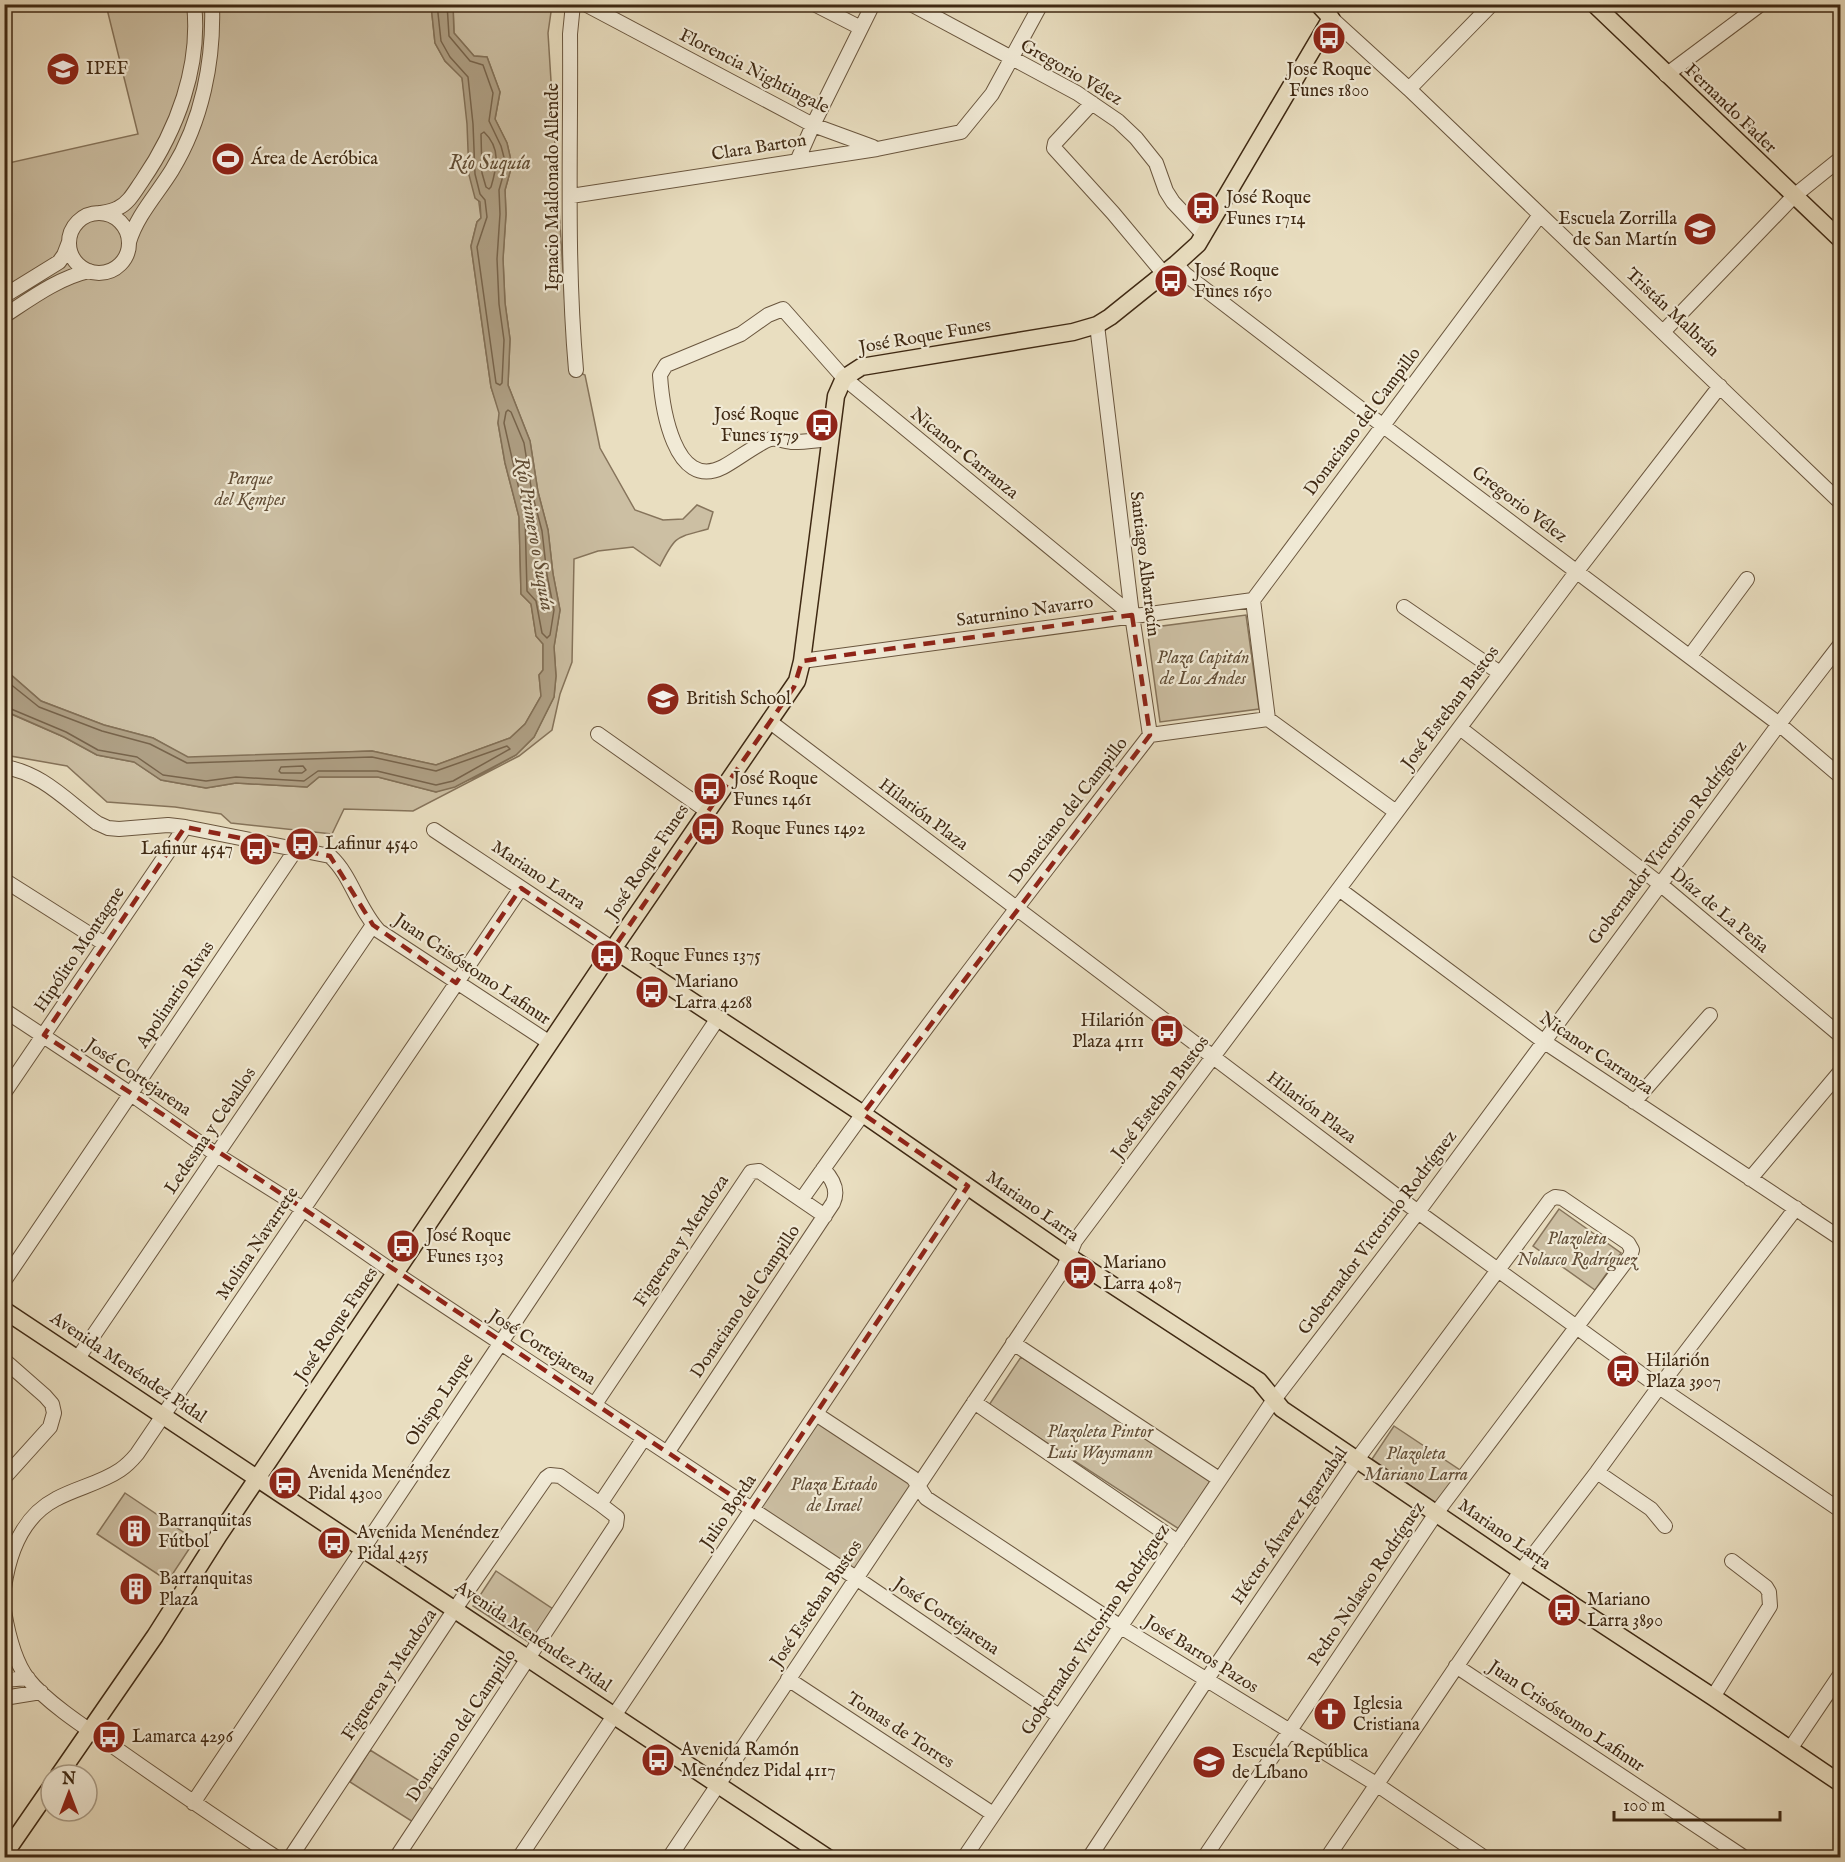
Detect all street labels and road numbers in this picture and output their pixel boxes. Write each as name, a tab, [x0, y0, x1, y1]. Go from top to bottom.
street label: Florencia Nightingale	[675, 24, 833, 120]
street label: Gregorio Vélez	[1016, 35, 1126, 111]
street label: Fernando Fader	[1679, 59, 1781, 159]
street label: Ignacio Maldonado Allende	[542, 83, 565, 291]
street label: Clara Barton	[710, 129, 808, 167]
street label: Tristán Malbrán	[1620, 264, 1724, 363]
street label: José Roque Funes	[855, 314, 993, 360]
street label: Donaciano del Campillo	[1300, 343, 1427, 501]
street label: Nicanor Carranza	[905, 403, 1023, 505]
street label: Gregorio Vélez	[1467, 461, 1571, 549]
street label: Santiago Albarracín	[1124, 490, 1164, 638]
street label: Saturnino Navarro	[955, 591, 1095, 633]
street label: José Esteban Bustos	[1396, 642, 1505, 776]
street label: Donaciano del Campillo	[1004, 733, 1134, 889]
street label: Gobernador Victorino Rodríguez	[1583, 736, 1753, 950]
street label: Hilarión Plaza	[873, 774, 973, 856]
street label: José Roque Funes	[600, 800, 695, 925]
street label: Mariano Larra	[487, 836, 590, 916]
street label: Díaz de La Peña	[1665, 863, 1773, 959]
street label: Hipólito Montagne	[29, 883, 131, 1017]
street label: Juan Crisóstomo Lafinur	[388, 908, 555, 1031]
street label: Apolinario Rivas	[131, 937, 220, 1054]
street label: Nicanor Carranza	[1535, 1007, 1658, 1101]
street label: José Esteban Bustos	[1106, 1032, 1215, 1166]
street label: José Cortejarena	[79, 1033, 196, 1122]
street label: Ledesma y Ceballos	[160, 1063, 262, 1199]
street label: Hilarión Plaza	[1261, 1067, 1361, 1149]
street label: Gobernador Victorino Rodríguez	[1293, 1126, 1463, 1340]
street label: Mariano Larra	[981, 1166, 1083, 1248]
street label: Figueroa y Mendoza	[629, 1170, 735, 1311]
street label: Molina Navarrete	[212, 1183, 304, 1305]
street label: Donaciano del Campillo	[686, 1221, 806, 1383]
street label: José Roque Funes	[289, 1263, 384, 1388]
street label: José Cortejarena	[483, 1304, 600, 1391]
street label: Avenida Menéndez Pidal	[45, 1307, 211, 1429]
street label: Obispo Luque	[400, 1349, 480, 1451]
street label: Héctor Álvarez Igarzabal	[1225, 1441, 1353, 1609]
street label: Julio Borda	[695, 1470, 762, 1555]
street label: Mariano Larra	[1453, 1494, 1555, 1576]
street label: Pedro Nolasco Rodríguez	[1303, 1497, 1431, 1671]
street label: Gobernador Victorino Rodríguez	[1016, 1520, 1176, 1740]
street label: José Esteban Bustos	[765, 1536, 868, 1674]
street label: José Cortejarena	[887, 1572, 1004, 1661]
street label: Avenida Menéndez Pidal	[450, 1576, 616, 1698]
street label: Figueroa y Mendoza	[337, 1604, 443, 1745]
street label: José Barros Pazos	[1138, 1610, 1262, 1699]
street label: Donaciano del Campillo	[402, 1645, 522, 1807]
street label: Juan Crisóstomo Lafinur	[1482, 1655, 1649, 1778]
street label: Tomas de Torres	[842, 1688, 958, 1774]

